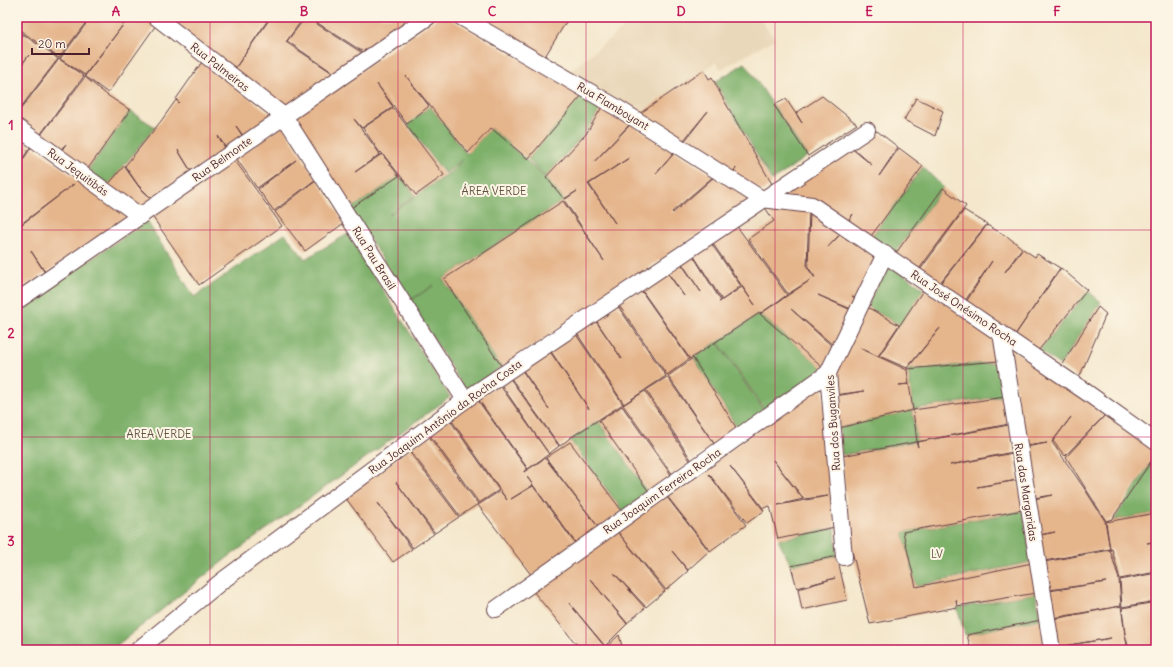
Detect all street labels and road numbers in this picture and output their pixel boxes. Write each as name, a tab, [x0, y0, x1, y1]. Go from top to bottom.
street label: Rua Palmeiras	[188, 40, 252, 94]
street label: Rua Flamboyant	[574, 79, 652, 133]
street label: Rua Belmonte	[190, 133, 255, 185]
street label: Rua Jequitibás	[45, 145, 111, 199]
street label: Rua Pau Brasil	[349, 224, 399, 292]
street label: Rua José Onésimo Rocha	[908, 267, 1020, 349]
street label: Rua Joaquim Antônio da Rocha Costa	[366, 357, 524, 477]
street label: Rua dos Buganviles	[823, 375, 843, 471]
street label: Rua das Margaridas	[1011, 442, 1041, 542]
street label: Rua Joaquim Ferreira Rocha	[600, 445, 724, 537]

